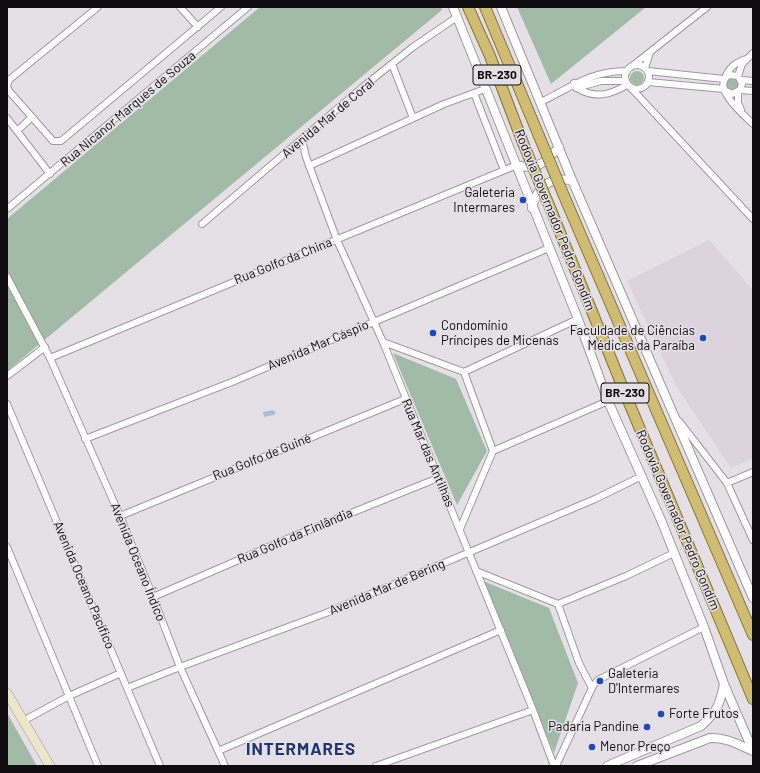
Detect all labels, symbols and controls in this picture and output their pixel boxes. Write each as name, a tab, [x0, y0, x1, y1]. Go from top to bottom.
street label: Rua Nicanor Marques de Souza	[57, 48, 199, 170]
road number: BR-230	[473, 65, 521, 85]
street label: Avenida Mar de Coral	[278, 75, 378, 161]
street label: Rodovia Governador Pedro Gondim	[511, 127, 599, 313]
place label: Galeteria Intermares	[453, 185, 515, 216]
marker: Galeteria Intermares	[518, 195, 528, 205]
street label: Rua Golfo da China	[232, 234, 334, 288]
street label: Avenida Mar Cáspio	[265, 317, 371, 373]
place label: Condomínio Príncipes de Micenas	[441, 318, 559, 349]
place label: Faculdade de Ciências Médicas da Paraíba	[570, 323, 695, 354]
marker: Condomínio Príncipes de Micenas	[428, 328, 438, 338]
marker: Faculdade de Ciências Médicas da Paraíba	[698, 333, 708, 343]
road number: BR-230	[601, 383, 649, 403]
street label: Rua Mar das Antilhas	[398, 397, 458, 509]
street label: Rodovia Governador Pedro Gondim	[633, 428, 723, 612]
street label: Rua Golfo de Guiné	[211, 430, 313, 484]
street label: Avenida Oceano Índico	[107, 500, 169, 624]
street label: Rua Golfo da Finlândia	[235, 505, 355, 567]
street label: Avenida Oceano Pacífico	[50, 519, 118, 651]
street label: Avenida Mar de Bering	[327, 556, 447, 618]
place label: Galeteria D'Intermares	[608, 666, 679, 697]
marker: Galeteria D'Intermares	[595, 676, 605, 686]
place label: Forte Frutos	[669, 706, 739, 722]
marker: Forte Frutos	[656, 709, 666, 719]
place label: Padaria Pandine	[548, 719, 639, 735]
marker: Padaria Pandine	[642, 722, 652, 732]
district label: INTERMARES	[246, 739, 356, 759]
place label: Menor Preço	[600, 739, 671, 755]
marker: Menor Preço	[587, 742, 597, 752]

